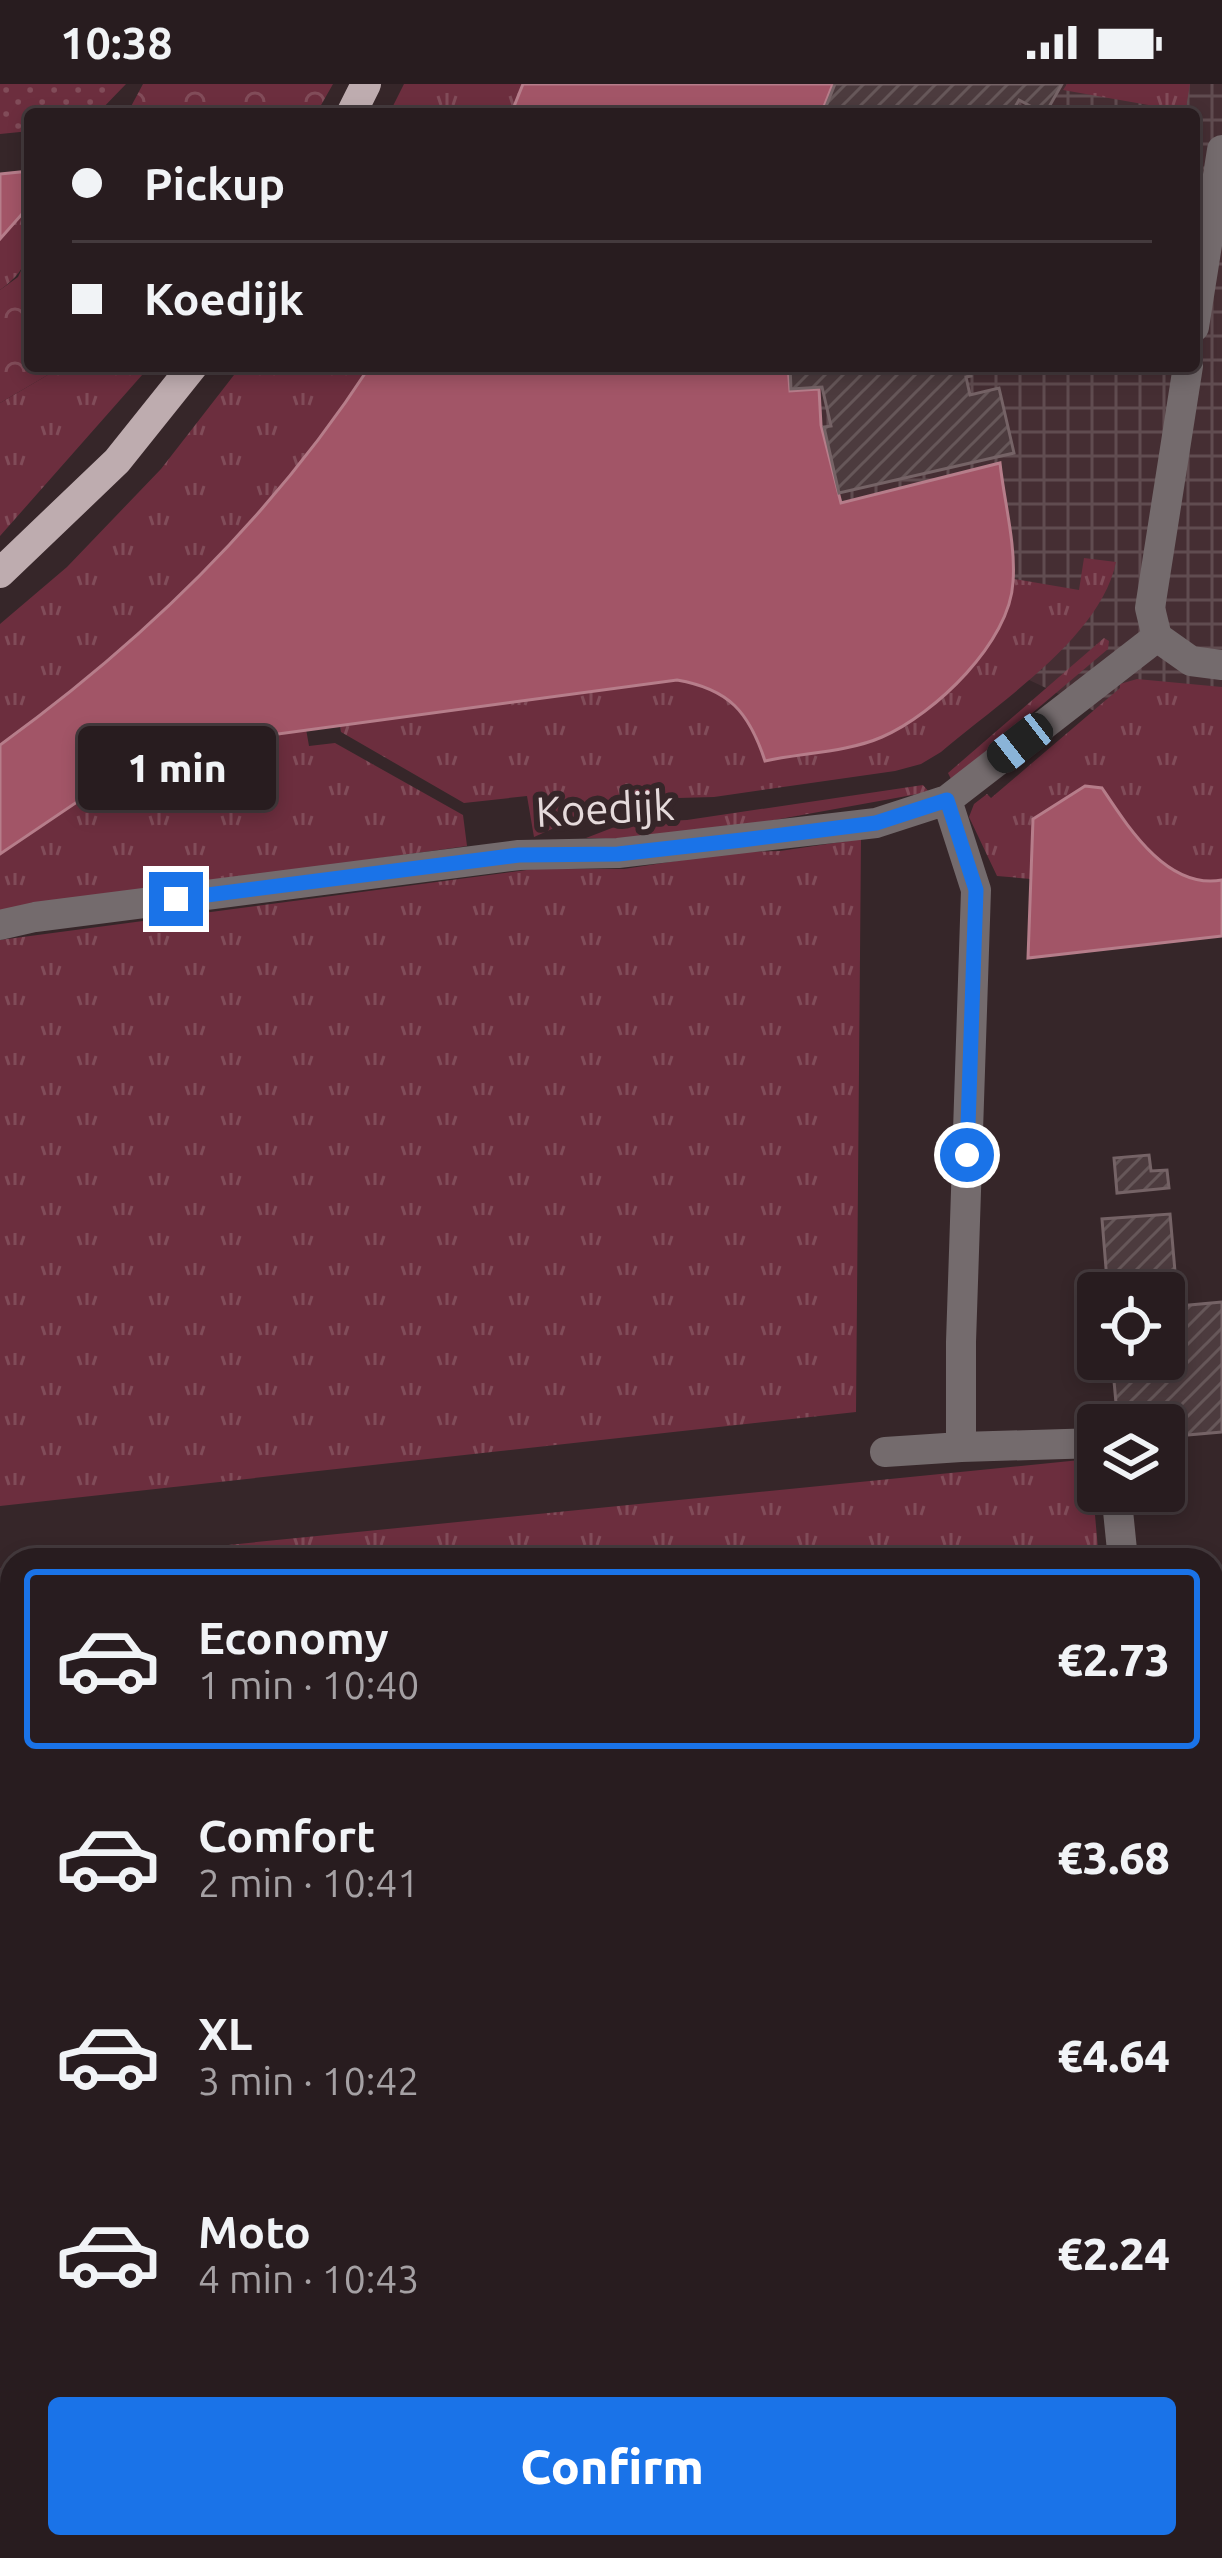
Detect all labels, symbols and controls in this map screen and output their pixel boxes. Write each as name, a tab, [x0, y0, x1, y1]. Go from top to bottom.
text: 10:38	[60, 17, 173, 68]
text: Pickup	[144, 158, 285, 209]
text: Koedijk	[144, 273, 304, 324]
car	[981, 707, 1059, 779]
callout: 1 min	[77, 725, 275, 809]
text: 1 min	[127, 746, 227, 789]
street label: Koedijk	[534, 781, 676, 835]
route end	[149, 872, 203, 926]
route start	[940, 1128, 994, 1182]
map controls	[1077, 1272, 1185, 1512]
button: locate	[1077, 1272, 1185, 1380]
button: layers	[1077, 1404, 1185, 1512]
icon: car	[54, 1605, 162, 1713]
text: Economy	[198, 1612, 389, 1663]
text: €2.73	[1057, 1634, 1170, 1685]
text: 1 min · 10:40	[198, 1663, 419, 1706]
icon: car	[54, 1803, 162, 1911]
text: Comfort	[198, 1810, 375, 1861]
text: €3.68	[1057, 1832, 1170, 1883]
text: 2 min · 10:41	[198, 1861, 419, 1904]
icon: car	[54, 2001, 162, 2109]
text: XL	[198, 2008, 252, 2059]
text: €4.64	[1057, 2030, 1170, 2081]
text: 3 min · 10:42	[198, 2059, 419, 2102]
icon: car	[54, 2199, 162, 2307]
text: Moto	[198, 2206, 311, 2257]
text: €2.24	[1057, 2228, 1170, 2279]
text: 4 min · 10:43	[198, 2257, 419, 2300]
button: Confirm	[48, 2397, 1176, 2535]

